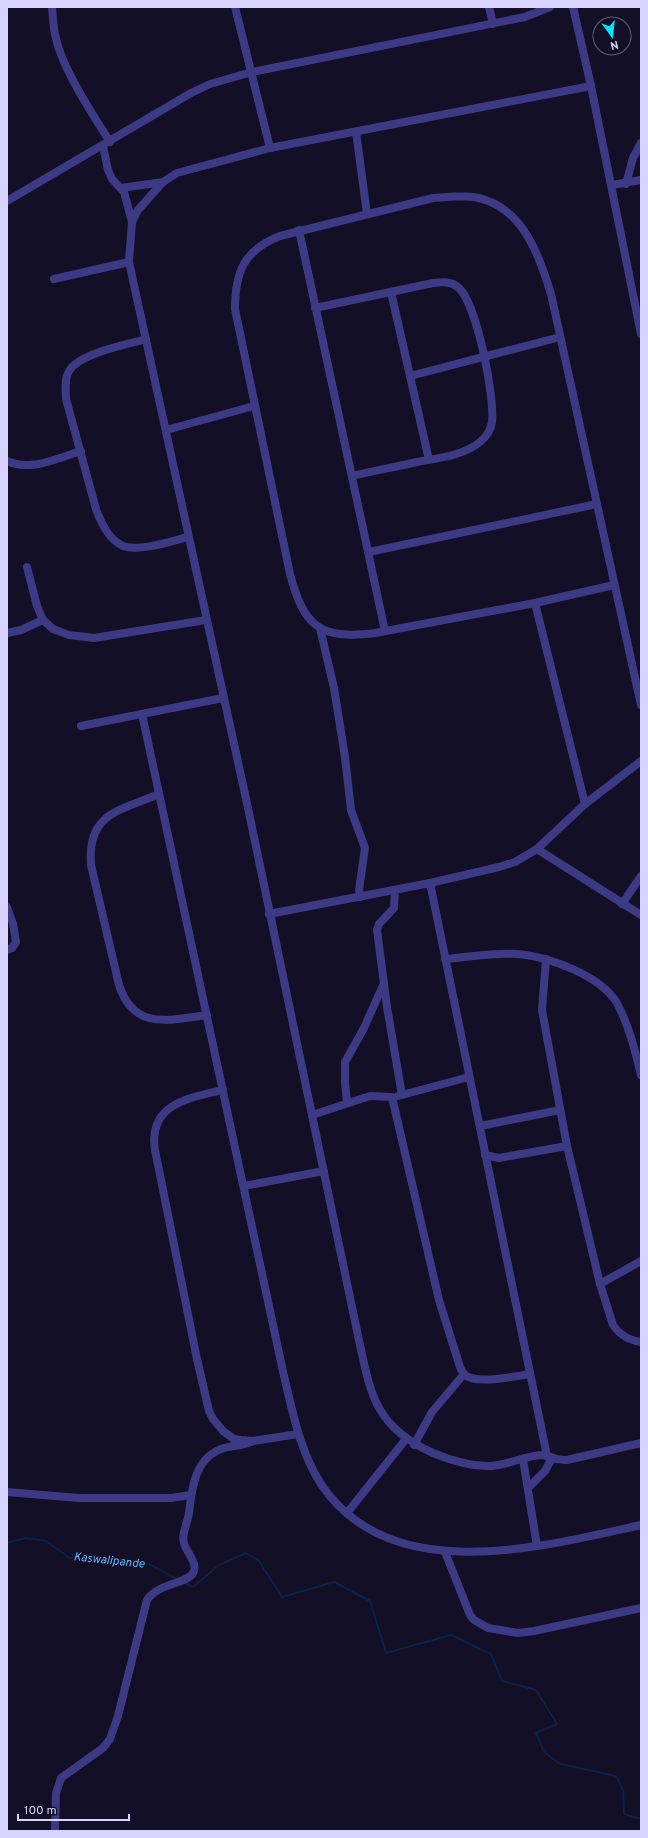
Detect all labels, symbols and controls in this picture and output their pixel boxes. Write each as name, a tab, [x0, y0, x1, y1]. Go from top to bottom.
north arrow	[592, 16, 632, 56]
text: N	[609, 37, 620, 52]
water label: Kaswalipande	[73, 1549, 146, 1573]
scale bar	[18, 1796, 129, 1822]
text: 100 m	[24, 1803, 57, 1819]

